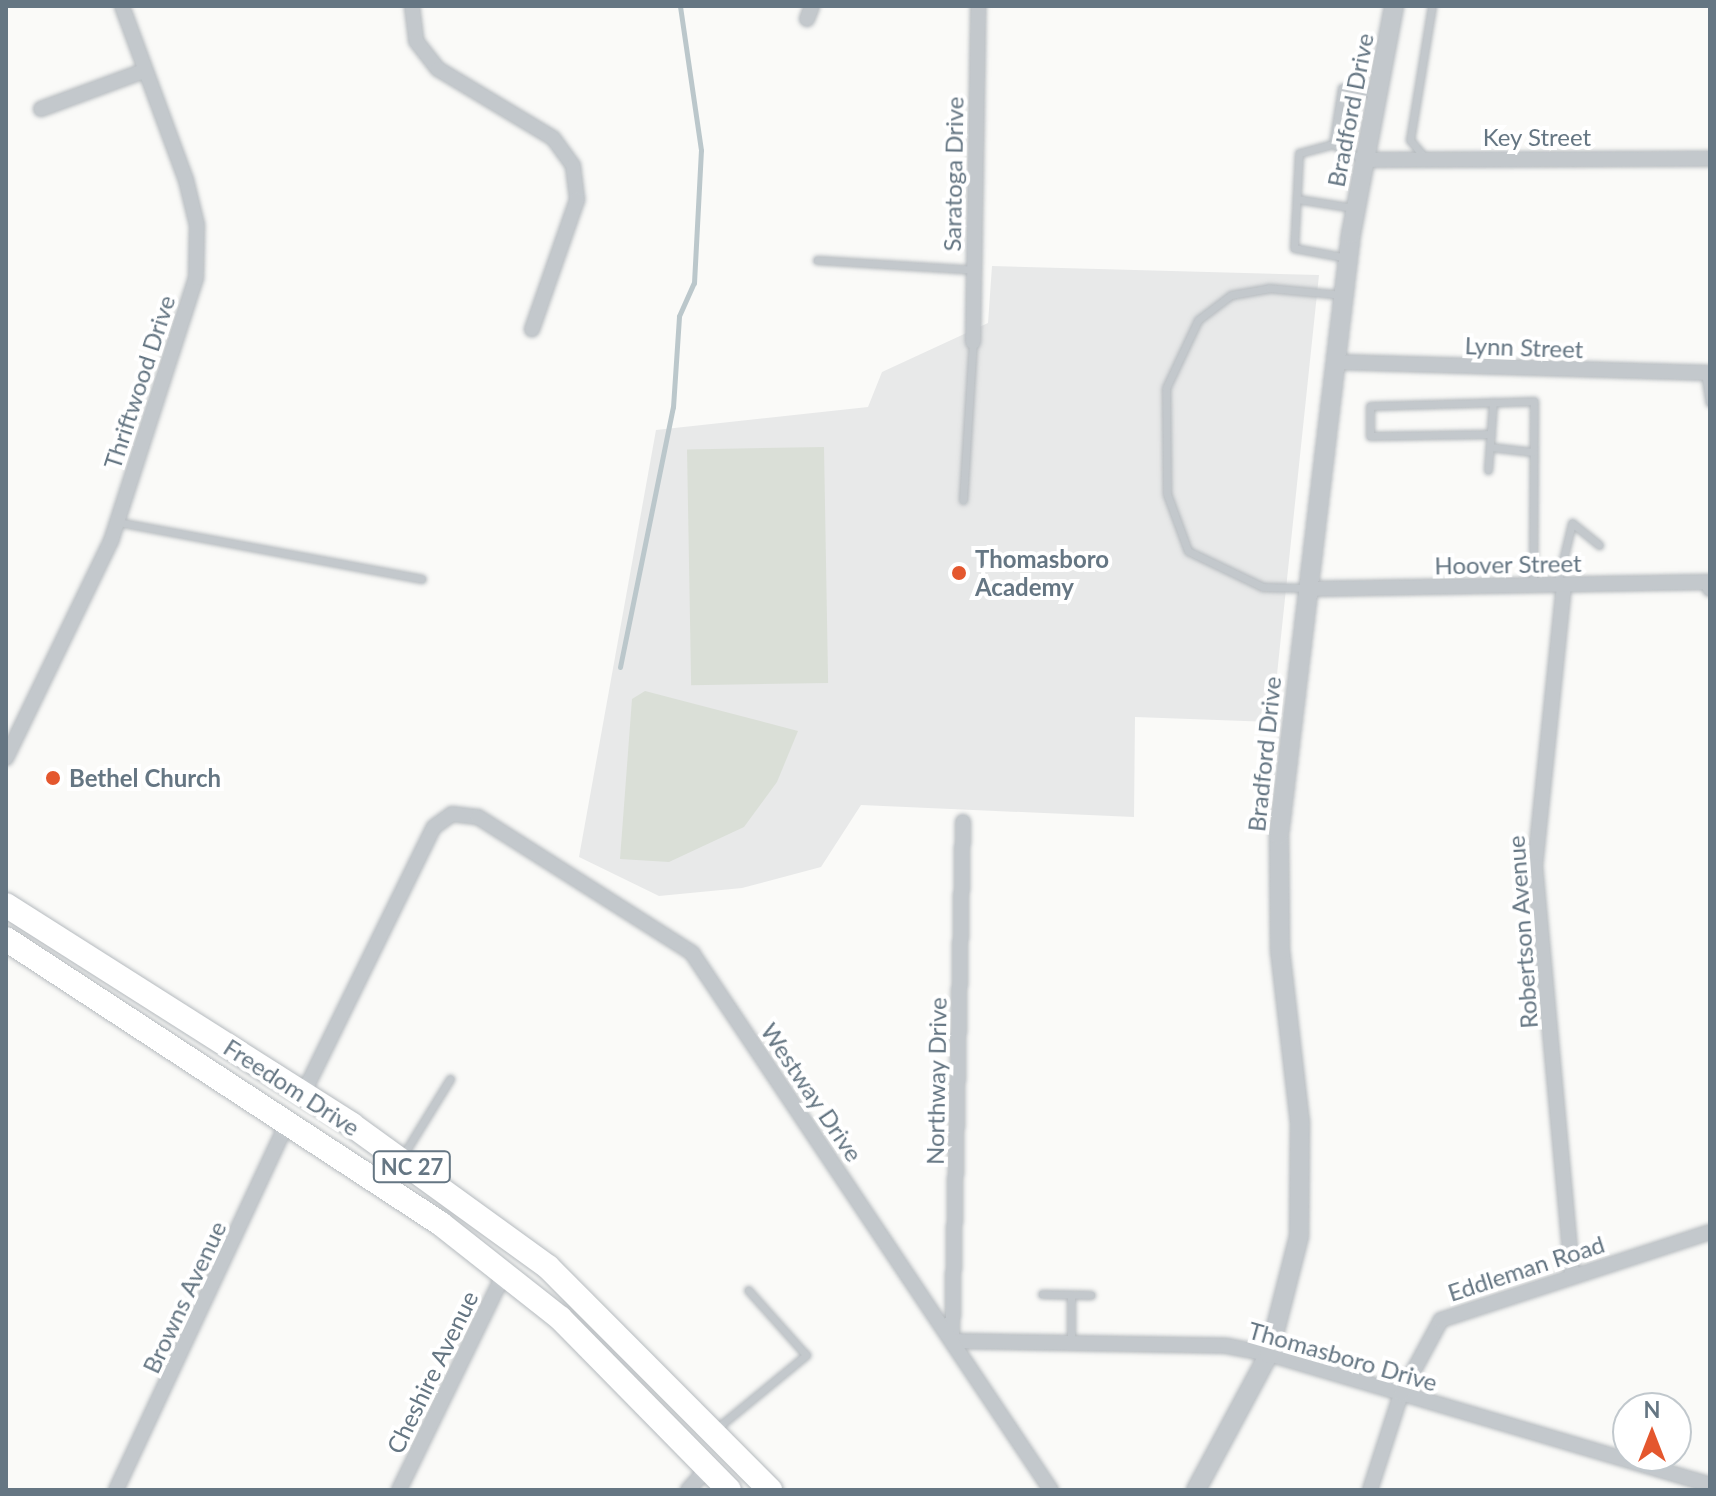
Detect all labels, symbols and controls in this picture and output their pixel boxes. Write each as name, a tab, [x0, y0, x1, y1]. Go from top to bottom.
street label: Bradford Drive	[1321, 31, 1379, 189]
street label: Saratoga Drive	[937, 96, 969, 252]
street label: Key Street	[1482, 123, 1592, 151]
street label: Thriftwood Drive	[97, 291, 181, 473]
street label: Lynn Street	[1464, 331, 1584, 363]
place label: Thomasboro Academy	[975, 545, 1109, 601]
street label: Hoover Street	[1434, 548, 1582, 580]
marker: Thomasboro Academy	[950, 564, 968, 582]
street label: Bradford Drive	[1242, 675, 1286, 833]
place label: Bethel Church	[69, 764, 221, 792]
marker: Bethel Church	[44, 769, 62, 787]
street label: Robertson Avenue	[1501, 834, 1543, 1030]
street label: Northway Drive	[920, 997, 952, 1165]
street label: Westway Drive	[755, 1017, 869, 1167]
street label: Freedom Drive	[219, 1032, 365, 1142]
road number: NC 27	[372, 1149, 452, 1185]
street label: Browns Avenue	[136, 1216, 232, 1378]
street label: Eddleman Road	[1444, 1229, 1608, 1307]
street label: Cheshire Avenue	[380, 1286, 484, 1458]
street label: Thomasboro Drive	[1245, 1315, 1441, 1397]
north arrow	[1612, 1392, 1692, 1472]
text: N	[1644, 1396, 1660, 1423]

